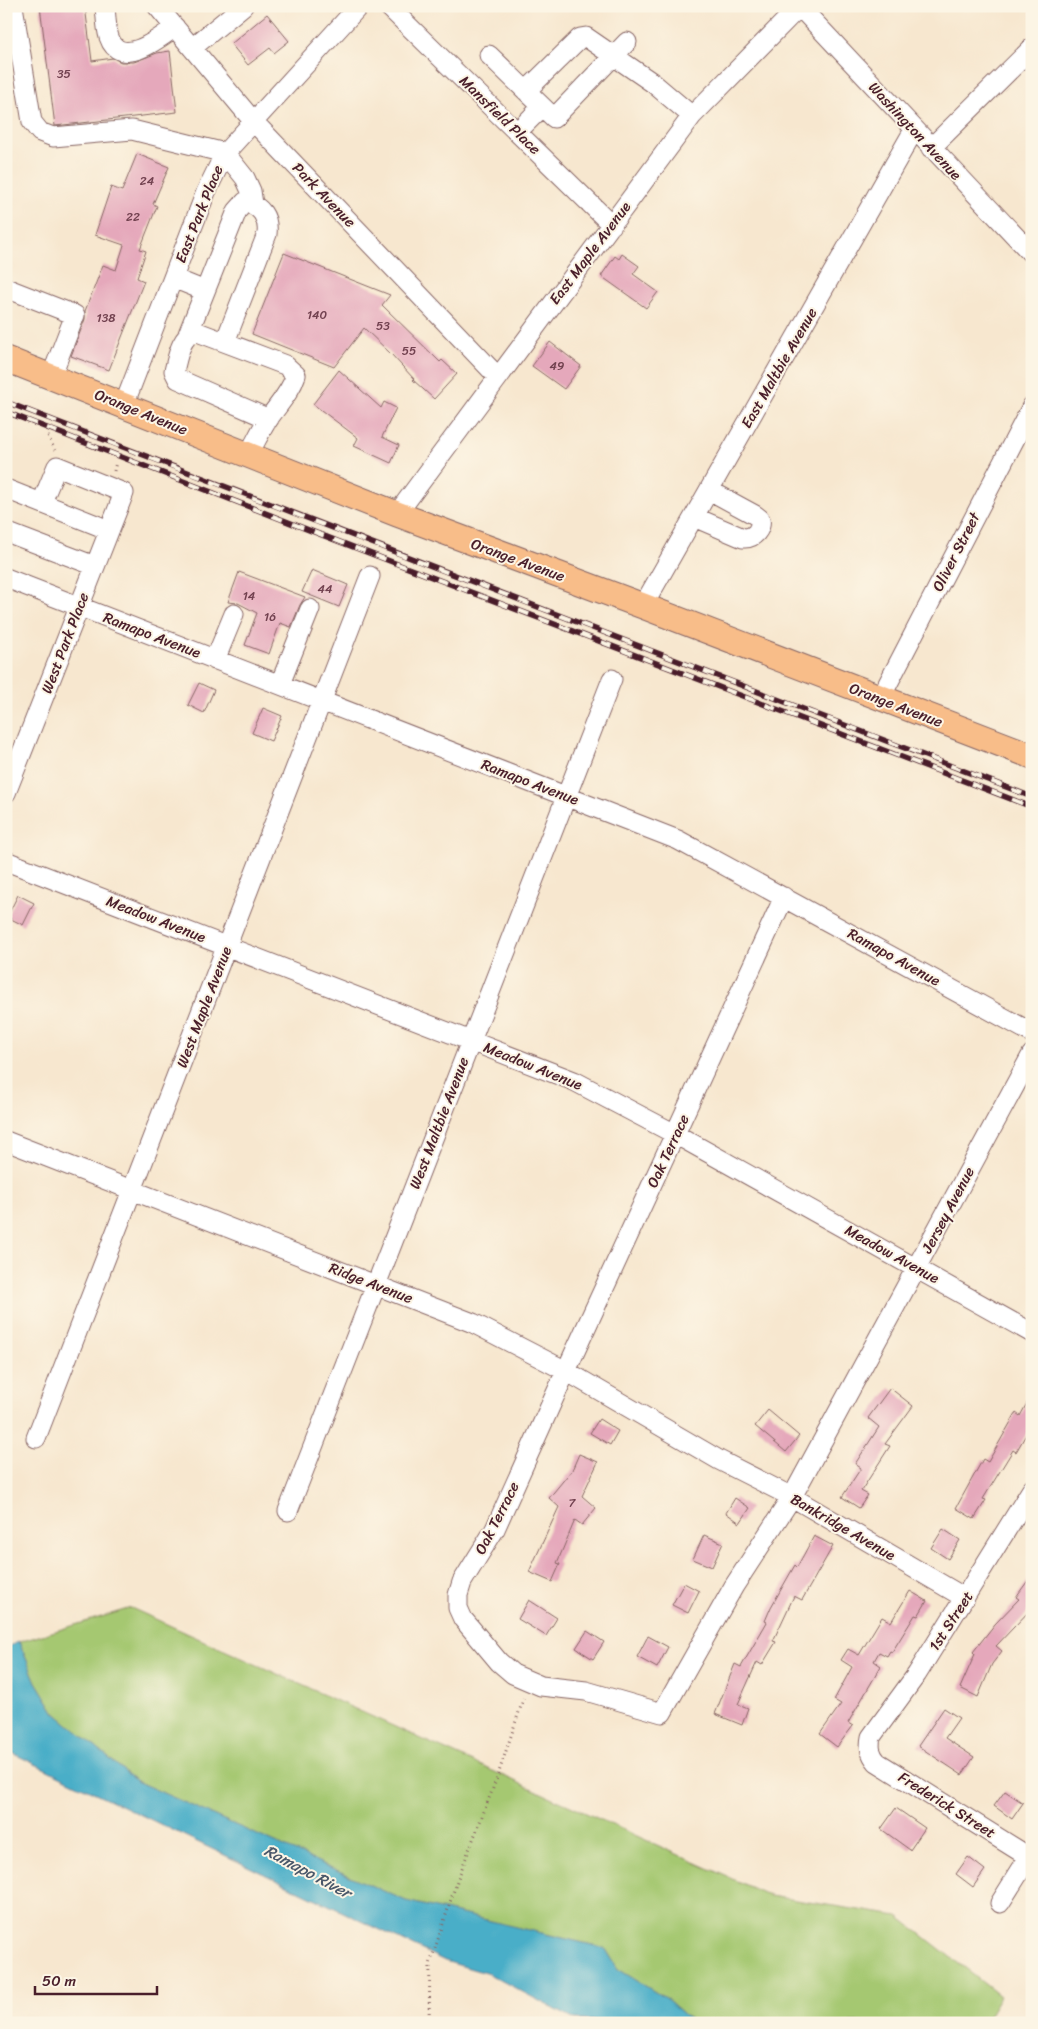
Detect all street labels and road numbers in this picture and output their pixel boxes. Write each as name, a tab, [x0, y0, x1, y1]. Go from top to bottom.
street label: Mansfield Place	[453, 69, 547, 161]
street label: Washington Avenue	[862, 75, 968, 187]
street label: Park Avenue	[286, 156, 362, 234]
street label: East Park Place	[168, 161, 231, 267]
street label: East Maple Avenue	[542, 196, 638, 310]
street label: East Maltbie Avenue	[734, 302, 824, 433]
street label: Orange Avenue	[90, 381, 192, 443]
street label: Oliver Street	[925, 507, 988, 596]
street label: Orange Avenue	[467, 531, 569, 589]
street label: West Park Place	[34, 588, 96, 697]
street label: Ramapo Avenue	[99, 604, 205, 666]
street label: Orange Avenue	[845, 675, 947, 735]
street label: Ramapo Avenue	[477, 751, 583, 813]
street label: Meadow Avenue	[102, 888, 210, 950]
street label: Ramapo Avenue	[843, 921, 945, 993]
street label: West Maple Avenue	[169, 942, 239, 1072]
street label: Meadow Avenue	[479, 1034, 587, 1098]
street label: West Maltbie Avenue	[402, 1053, 476, 1193]
street label: Oak Terrace	[640, 1110, 697, 1192]
street label: Jersey Avenue	[914, 1162, 982, 1259]
street label: Meadow Avenue	[840, 1217, 944, 1291]
street label: Ridge Avenue	[325, 1255, 417, 1311]
street label: Oak Terrace	[468, 1477, 527, 1559]
street label: Bankridge Avenue	[785, 1486, 901, 1568]
street label: 1st Street	[922, 1585, 980, 1656]
street label: Frederick Street	[893, 1765, 1001, 1846]

